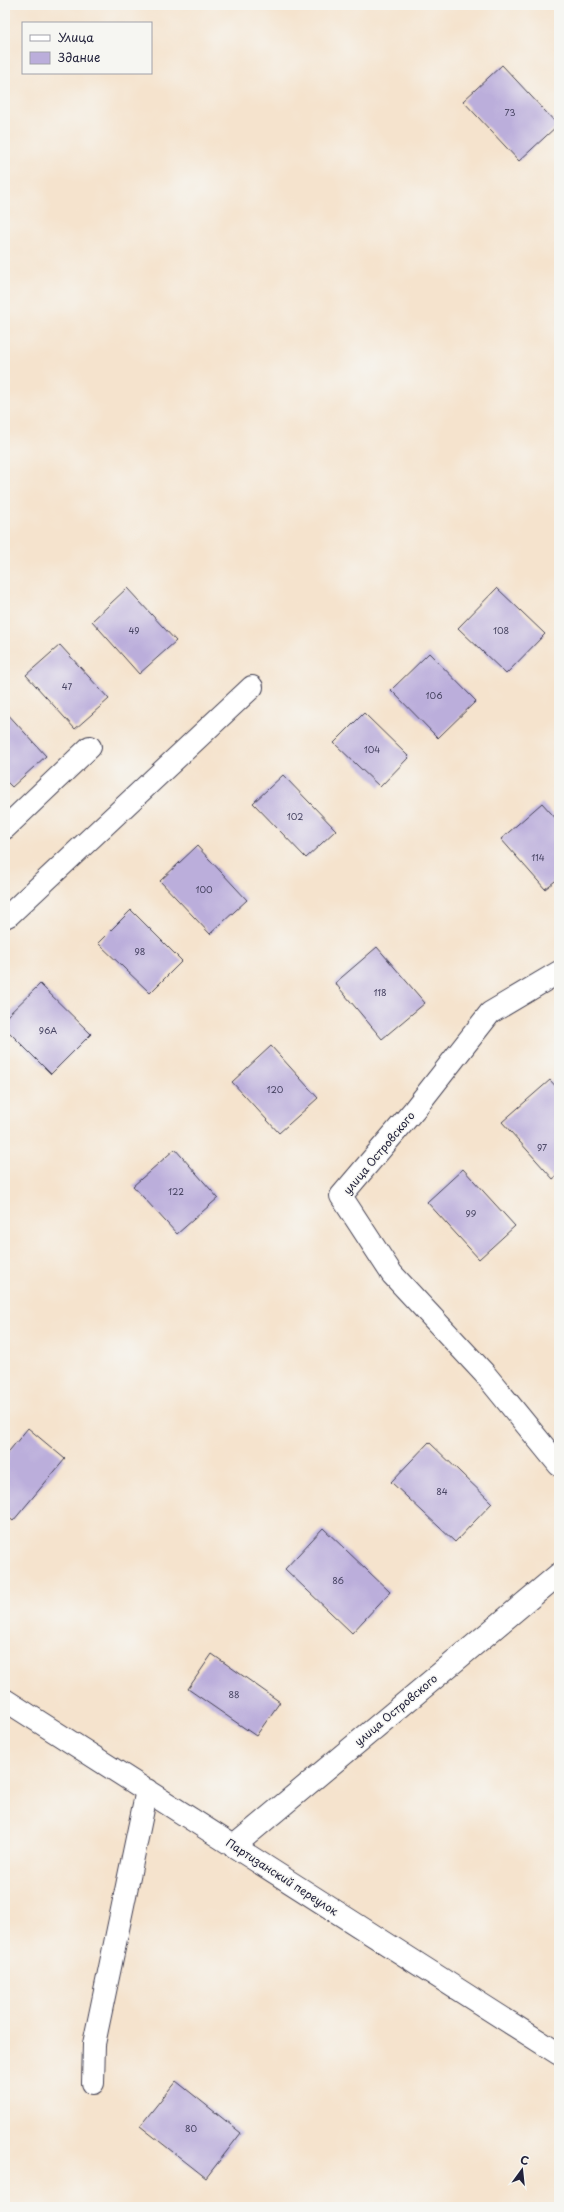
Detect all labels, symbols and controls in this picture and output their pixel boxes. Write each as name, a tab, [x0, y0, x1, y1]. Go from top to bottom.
legend	[22, 22, 152, 74]
text: Улица	[58, 28, 94, 46]
text: Здание	[58, 48, 100, 66]
house number: 73	[505, 105, 515, 119]
house number: 49	[128, 623, 140, 637]
house number: 108	[493, 623, 509, 637]
house number: 47	[62, 679, 72, 693]
house number: 106	[426, 688, 442, 702]
house number: 104	[364, 742, 380, 756]
house number: 102	[287, 809, 303, 823]
house number: 114	[531, 850, 545, 864]
house number: 100	[195, 882, 213, 896]
house number: 98	[135, 944, 145, 958]
house number: 118	[373, 985, 387, 999]
house number: 96А	[39, 1023, 57, 1037]
house number: 120	[267, 1082, 284, 1096]
street label: улица Островского	[339, 1107, 419, 1198]
house number: 97	[537, 1140, 547, 1154]
house number: 122	[168, 1184, 184, 1198]
house number: 99	[466, 1206, 477, 1220]
house number: 84	[436, 1484, 448, 1498]
house number: 86	[332, 1573, 344, 1587]
street label: улица Островского	[350, 1670, 441, 1750]
house number: 88	[228, 1687, 240, 1701]
street label: Партизанский переулок	[223, 1834, 342, 1920]
house number: 80	[185, 2121, 198, 2135]
north arrow	[502, 2150, 542, 2190]
text: С	[519, 2151, 531, 2169]

